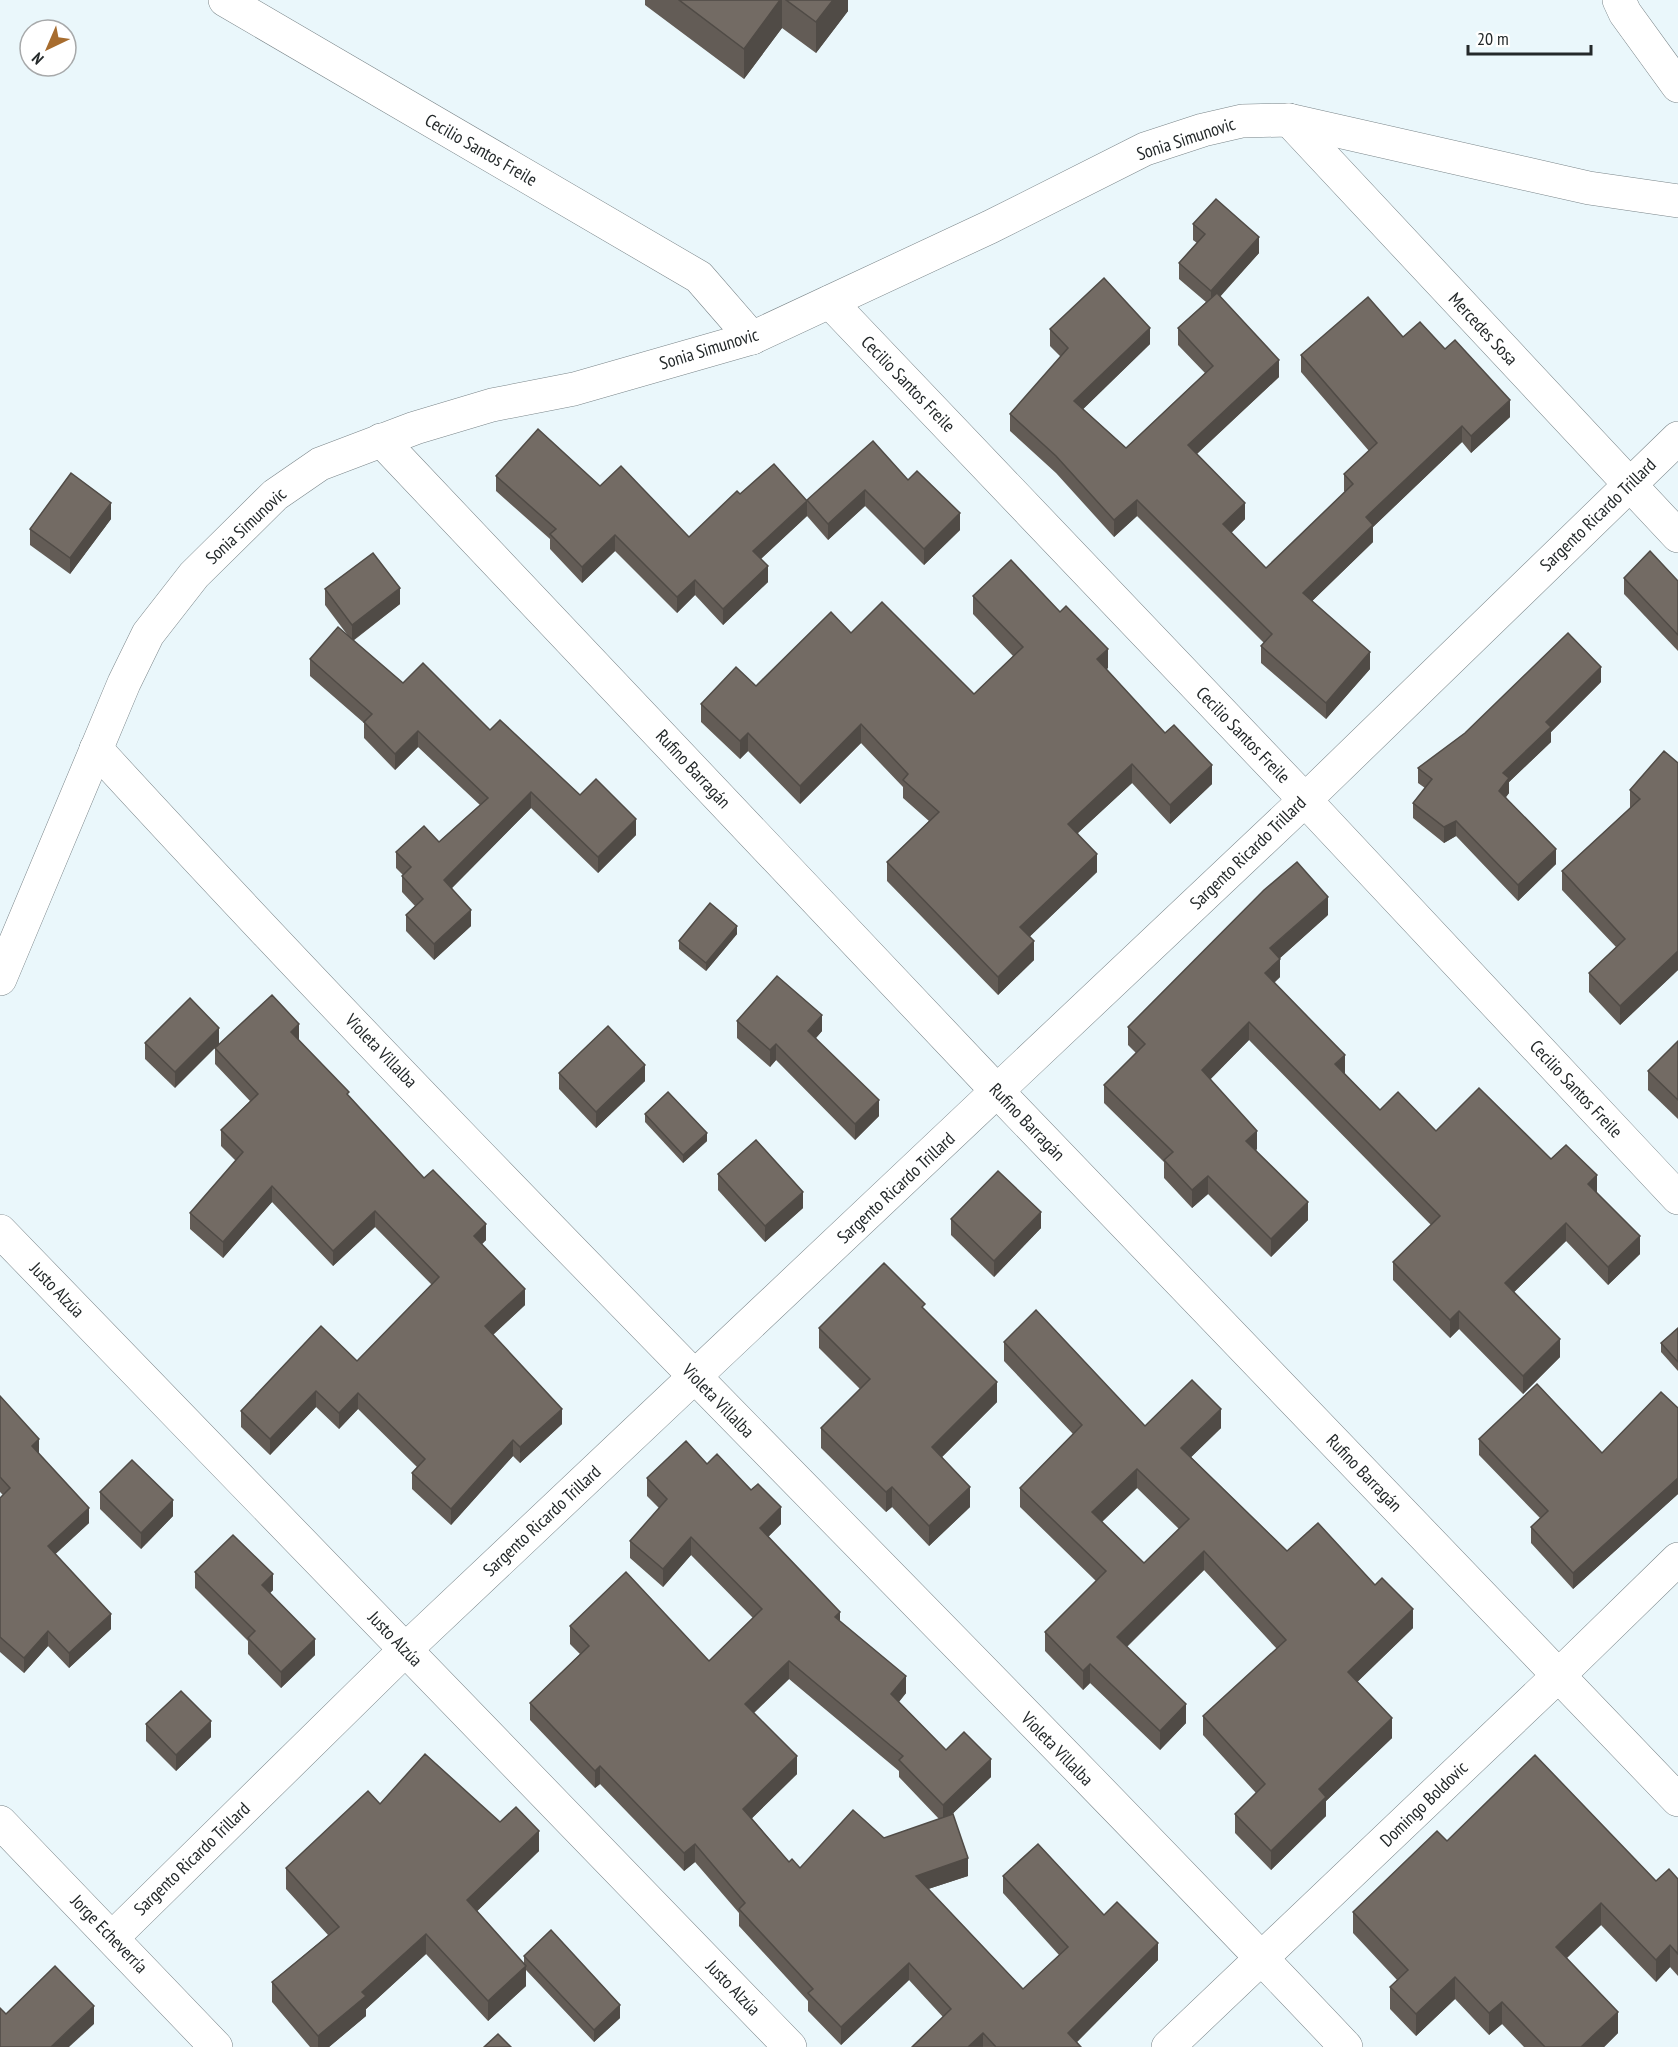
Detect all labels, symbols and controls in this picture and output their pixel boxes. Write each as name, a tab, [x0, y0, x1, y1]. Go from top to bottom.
north arrow	[18, 18, 78, 78]
scale bar	[1468, 18, 1591, 56]
text: 20 m	[1477, 27, 1509, 50]
text: N	[28, 49, 48, 69]
street label: Cecilio Santos Freile	[421, 108, 541, 191]
street label: Sonia Simunovic	[1134, 112, 1239, 165]
street label: Mercedes Sosa	[1444, 287, 1523, 370]
street label: Sonia Simunovic	[657, 322, 762, 374]
street label: Cecilio Santos Freile	[856, 330, 960, 437]
street label: Sargento Ricardo Trillard	[1535, 453, 1661, 576]
street label: Sonia Simunovic	[200, 482, 291, 569]
street label: Cecilio Santos Freile	[1191, 681, 1295, 788]
street label: Rufino Barragán	[651, 724, 736, 813]
street label: Sargento Ricardo Trillard	[1185, 791, 1311, 914]
street label: Violeta Villalba	[340, 1008, 422, 1093]
street label: Cecilio Santos Freile	[1525, 1035, 1628, 1142]
street label: Rufino Barragán	[985, 1078, 1070, 1165]
street label: Sargento Ricardo Trillard	[832, 1127, 959, 1248]
street label: Justo Alzúa	[25, 1256, 89, 1322]
street label: Violeta Villalba	[677, 1358, 759, 1443]
street label: Rufino Barragán	[1322, 1429, 1407, 1516]
street label: Sargento Ricardo Trillard	[478, 1460, 605, 1581]
street label: Justo Alzúa	[363, 1605, 427, 1671]
street label: Violeta Villalba	[1016, 1706, 1098, 1791]
street label: Domingo Boldovic	[1375, 1756, 1473, 1851]
street label: Sargento Ricardo Trillard	[129, 1797, 255, 1920]
street label: Jorge Echeverría	[65, 1889, 153, 1978]
street label: Justo Alzúa	[701, 1954, 765, 2020]

